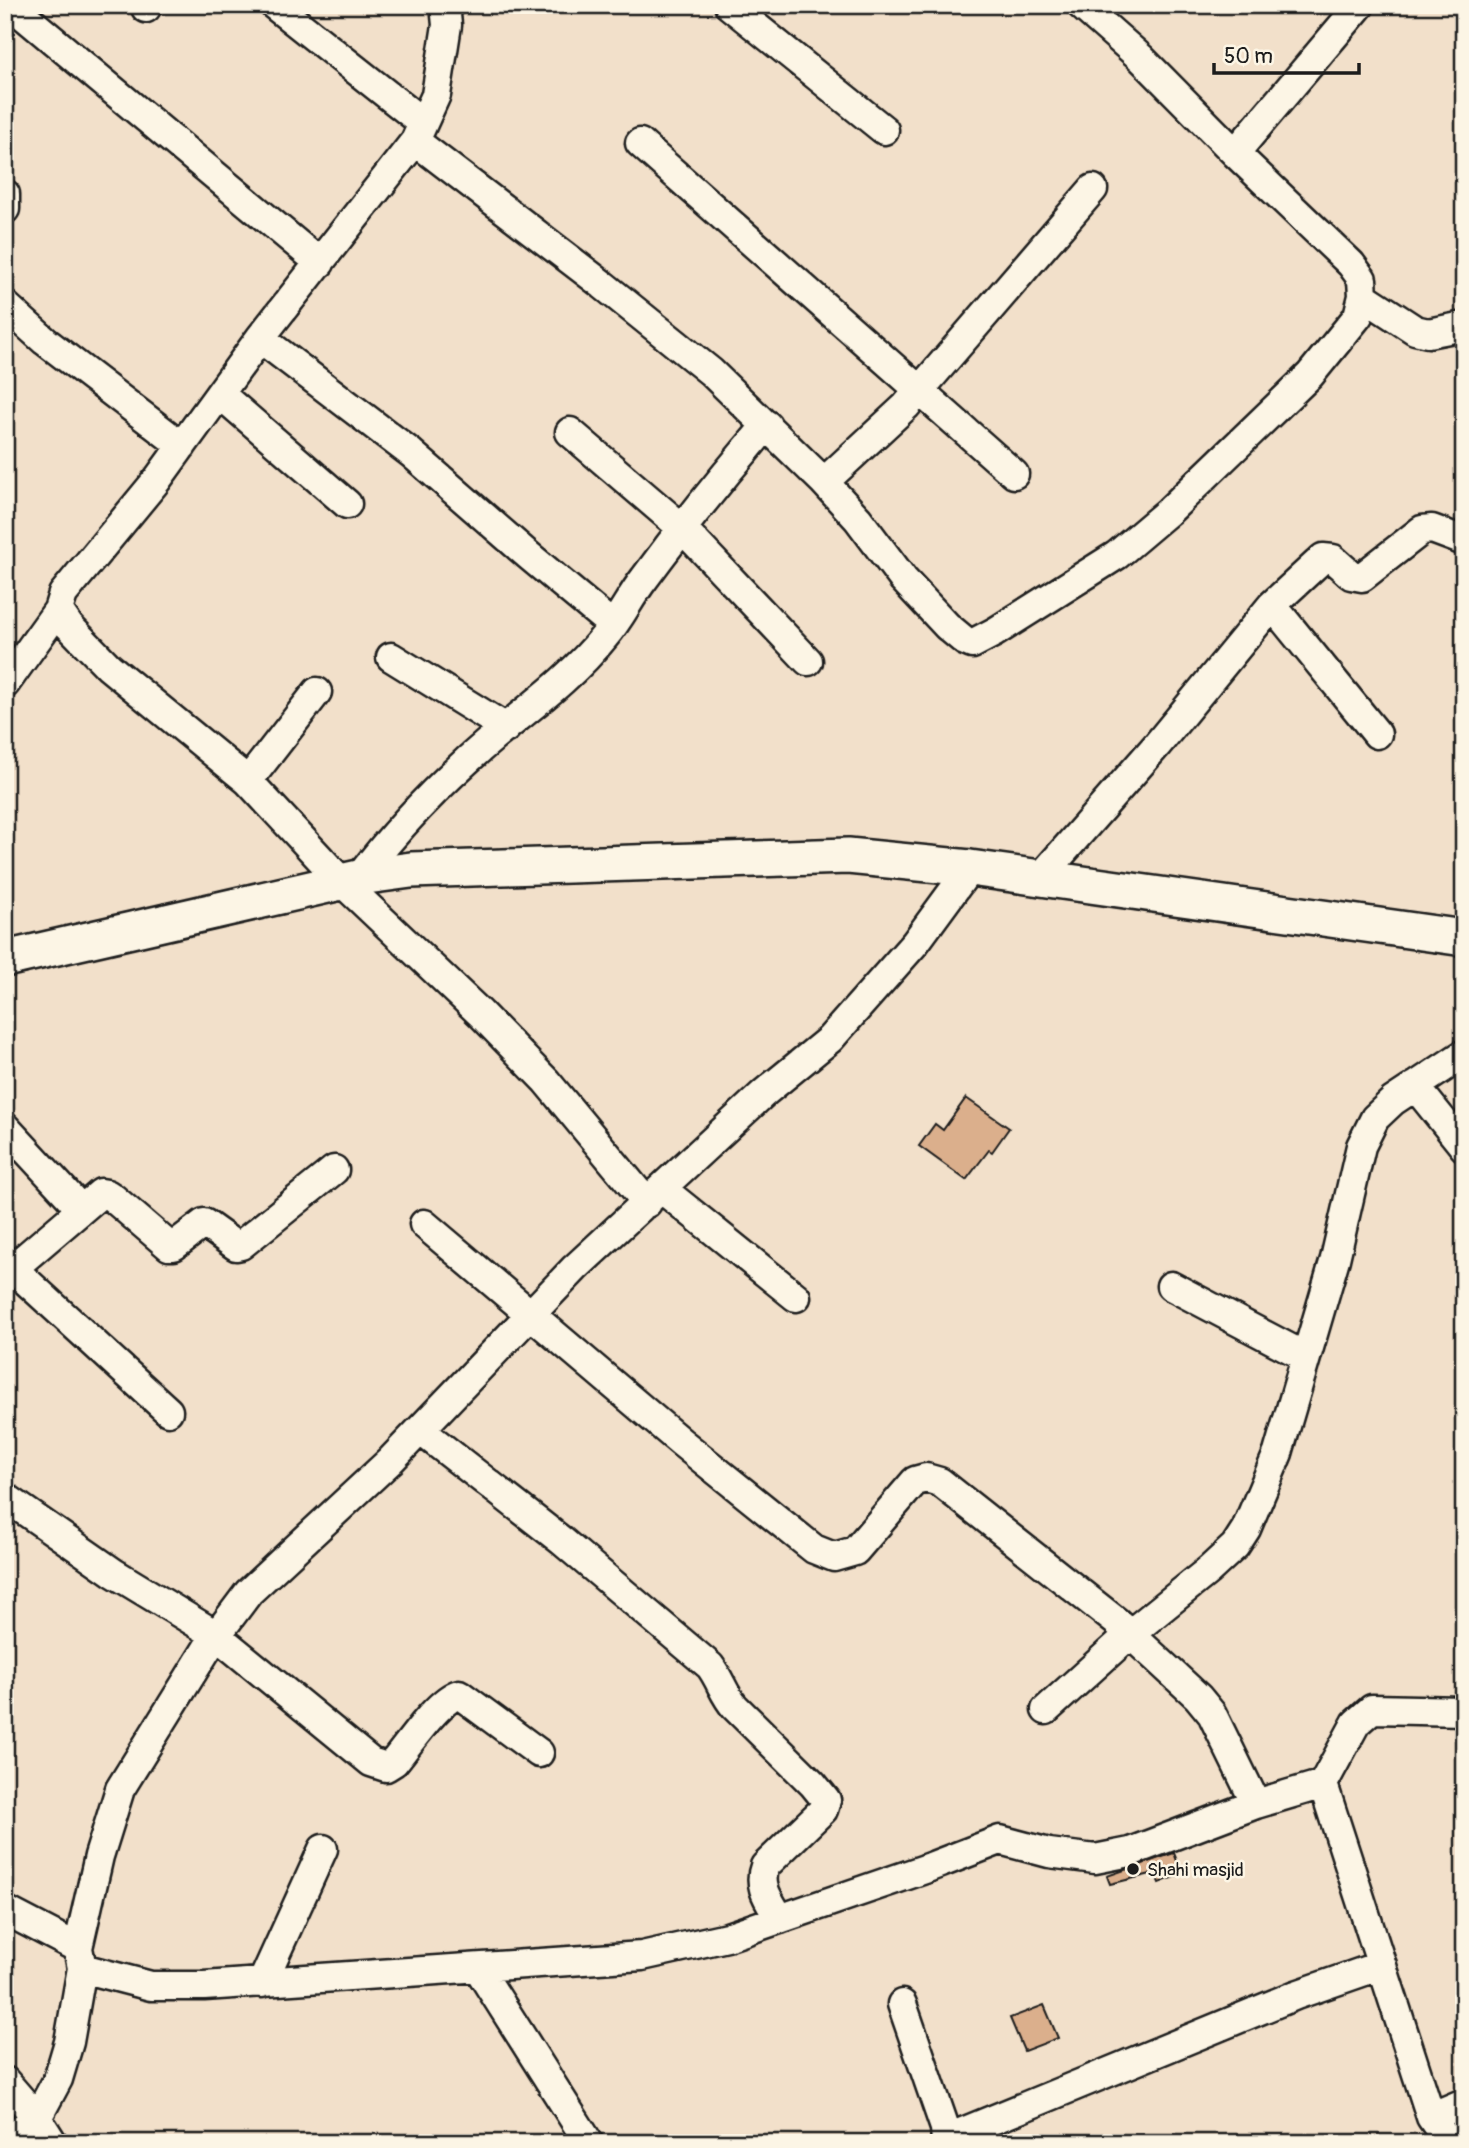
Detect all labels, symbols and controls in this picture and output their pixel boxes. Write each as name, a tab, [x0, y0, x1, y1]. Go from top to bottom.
scale bar	[1214, 32, 1359, 76]
text: 50 m	[1224, 43, 1273, 70]
place label: Shahi masjid	[1147, 1858, 1244, 1882]
marker: Shahi masjid	[1125, 1861, 1141, 1877]

